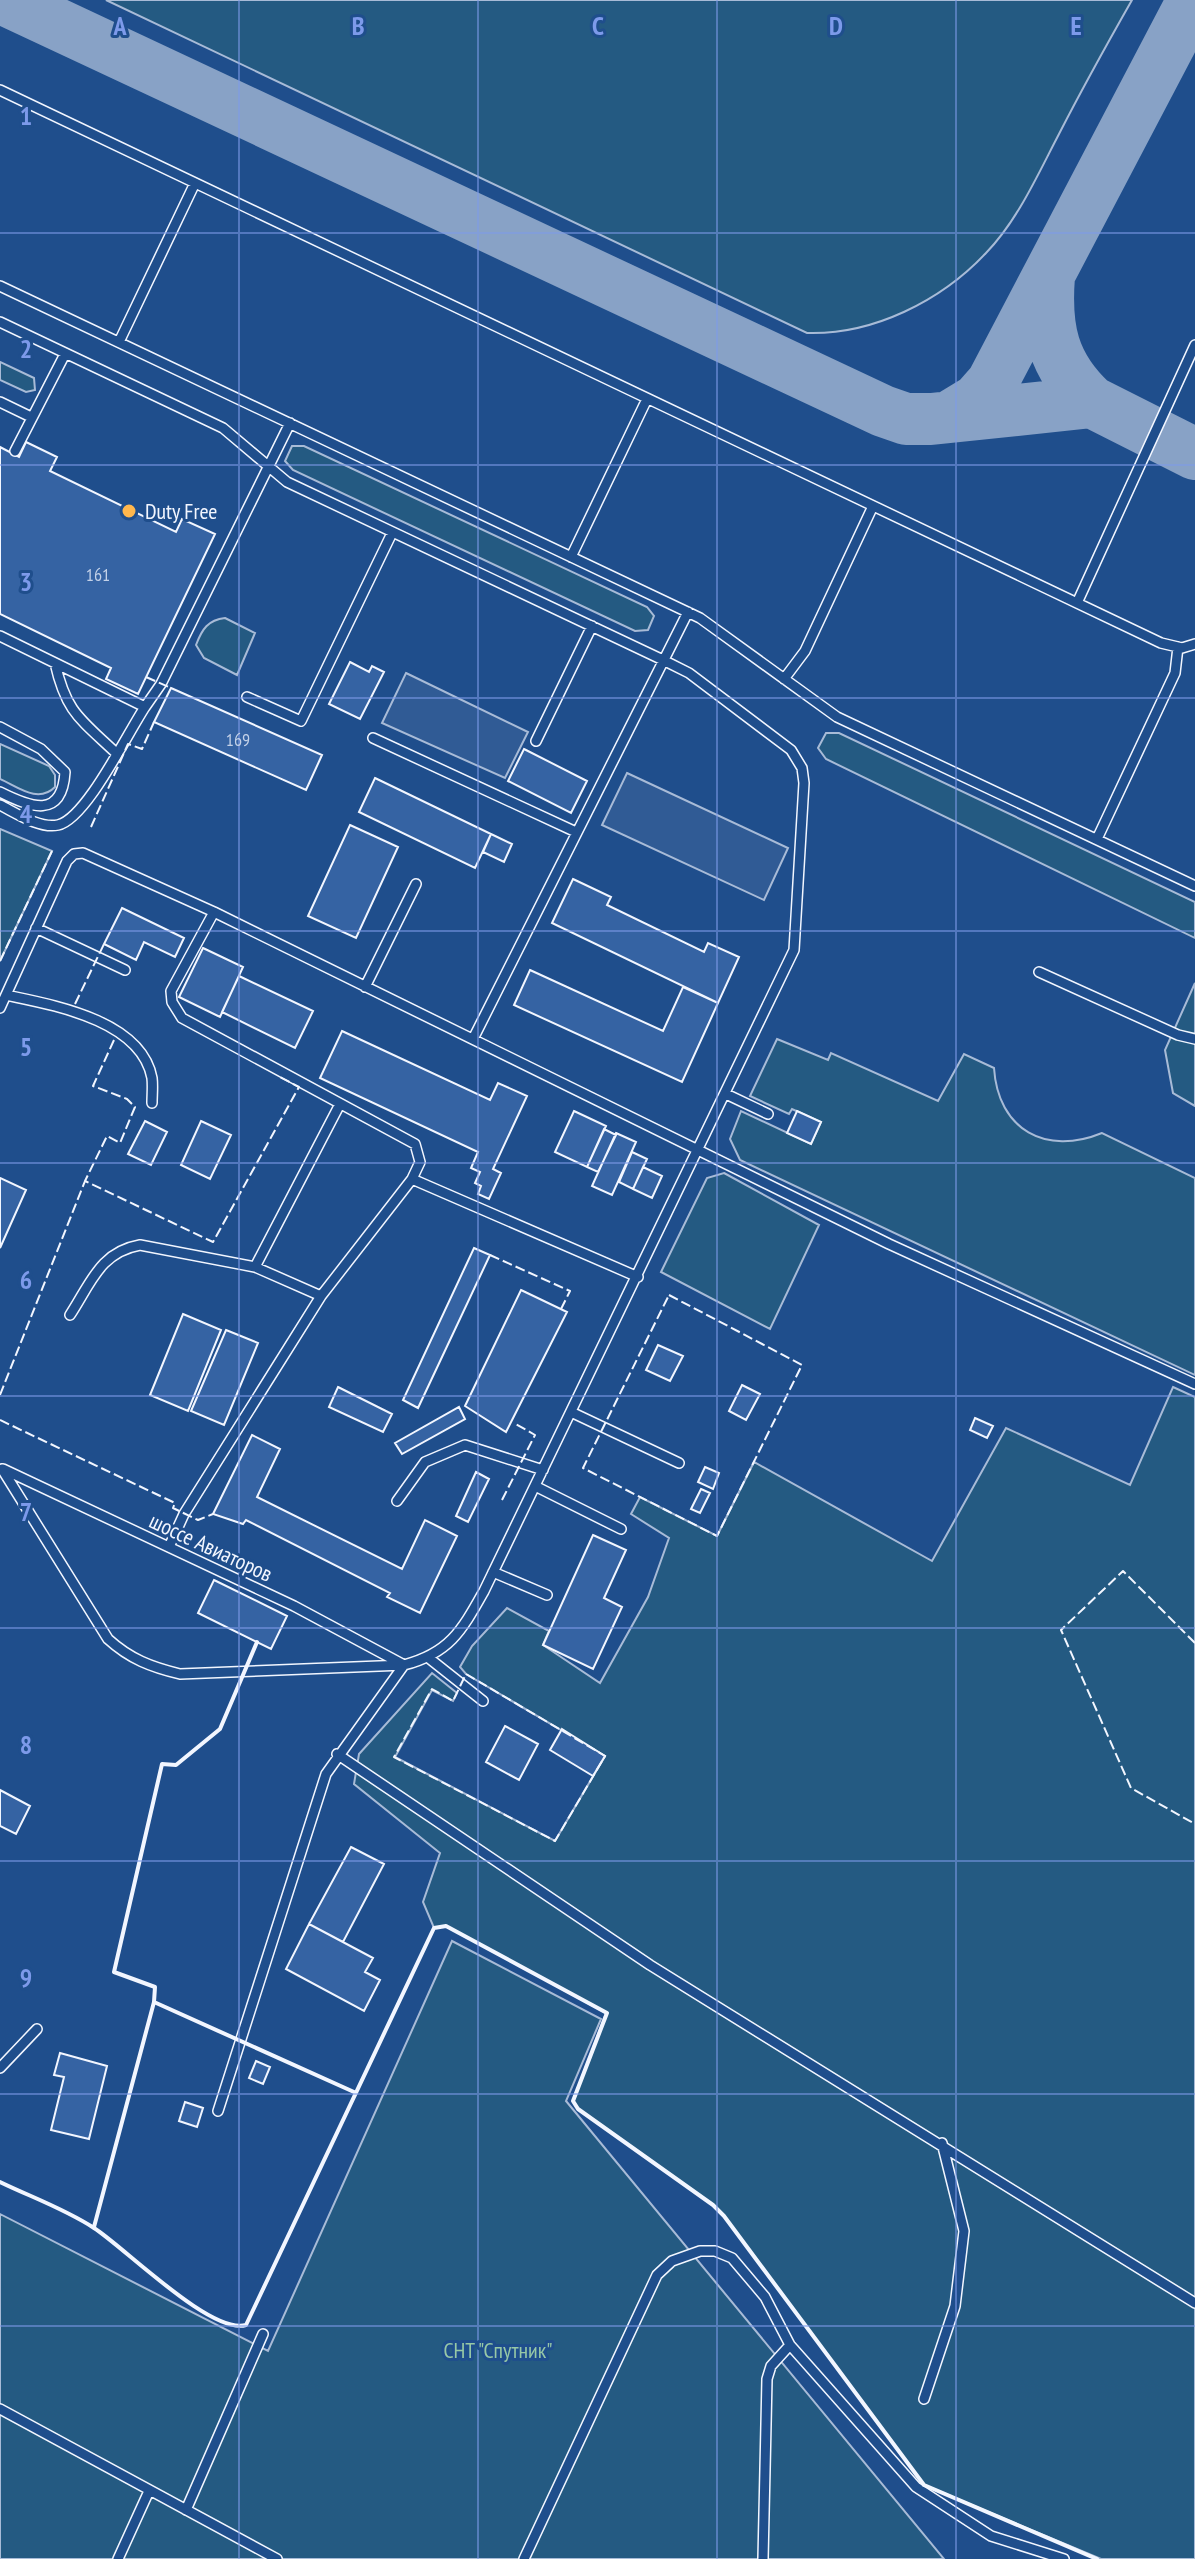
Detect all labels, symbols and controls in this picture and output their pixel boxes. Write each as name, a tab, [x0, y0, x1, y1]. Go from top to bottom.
text: A	[112, 9, 127, 42]
text: B	[352, 9, 365, 42]
text: C	[592, 9, 604, 42]
text: D	[829, 9, 843, 42]
text: E	[1070, 9, 1082, 42]
text: 1	[20, 99, 32, 132]
text: 2	[20, 332, 32, 365]
place label: Duty Free	[145, 497, 217, 525]
marker: Duty Free	[120, 502, 138, 520]
house number: 161	[86, 563, 110, 586]
text: 3	[20, 565, 32, 598]
house number: 169	[226, 728, 250, 751]
text: 4	[20, 797, 33, 830]
text: 5	[20, 1030, 32, 1063]
text: 6	[20, 1263, 32, 1296]
text: 7	[20, 1495, 32, 1528]
street label: шоссе Авиаторов	[145, 1506, 277, 1588]
text: 8	[20, 1728, 32, 1761]
text: 9	[20, 1961, 32, 1994]
park label: СНТ "Спутник"	[444, 2336, 553, 2364]

